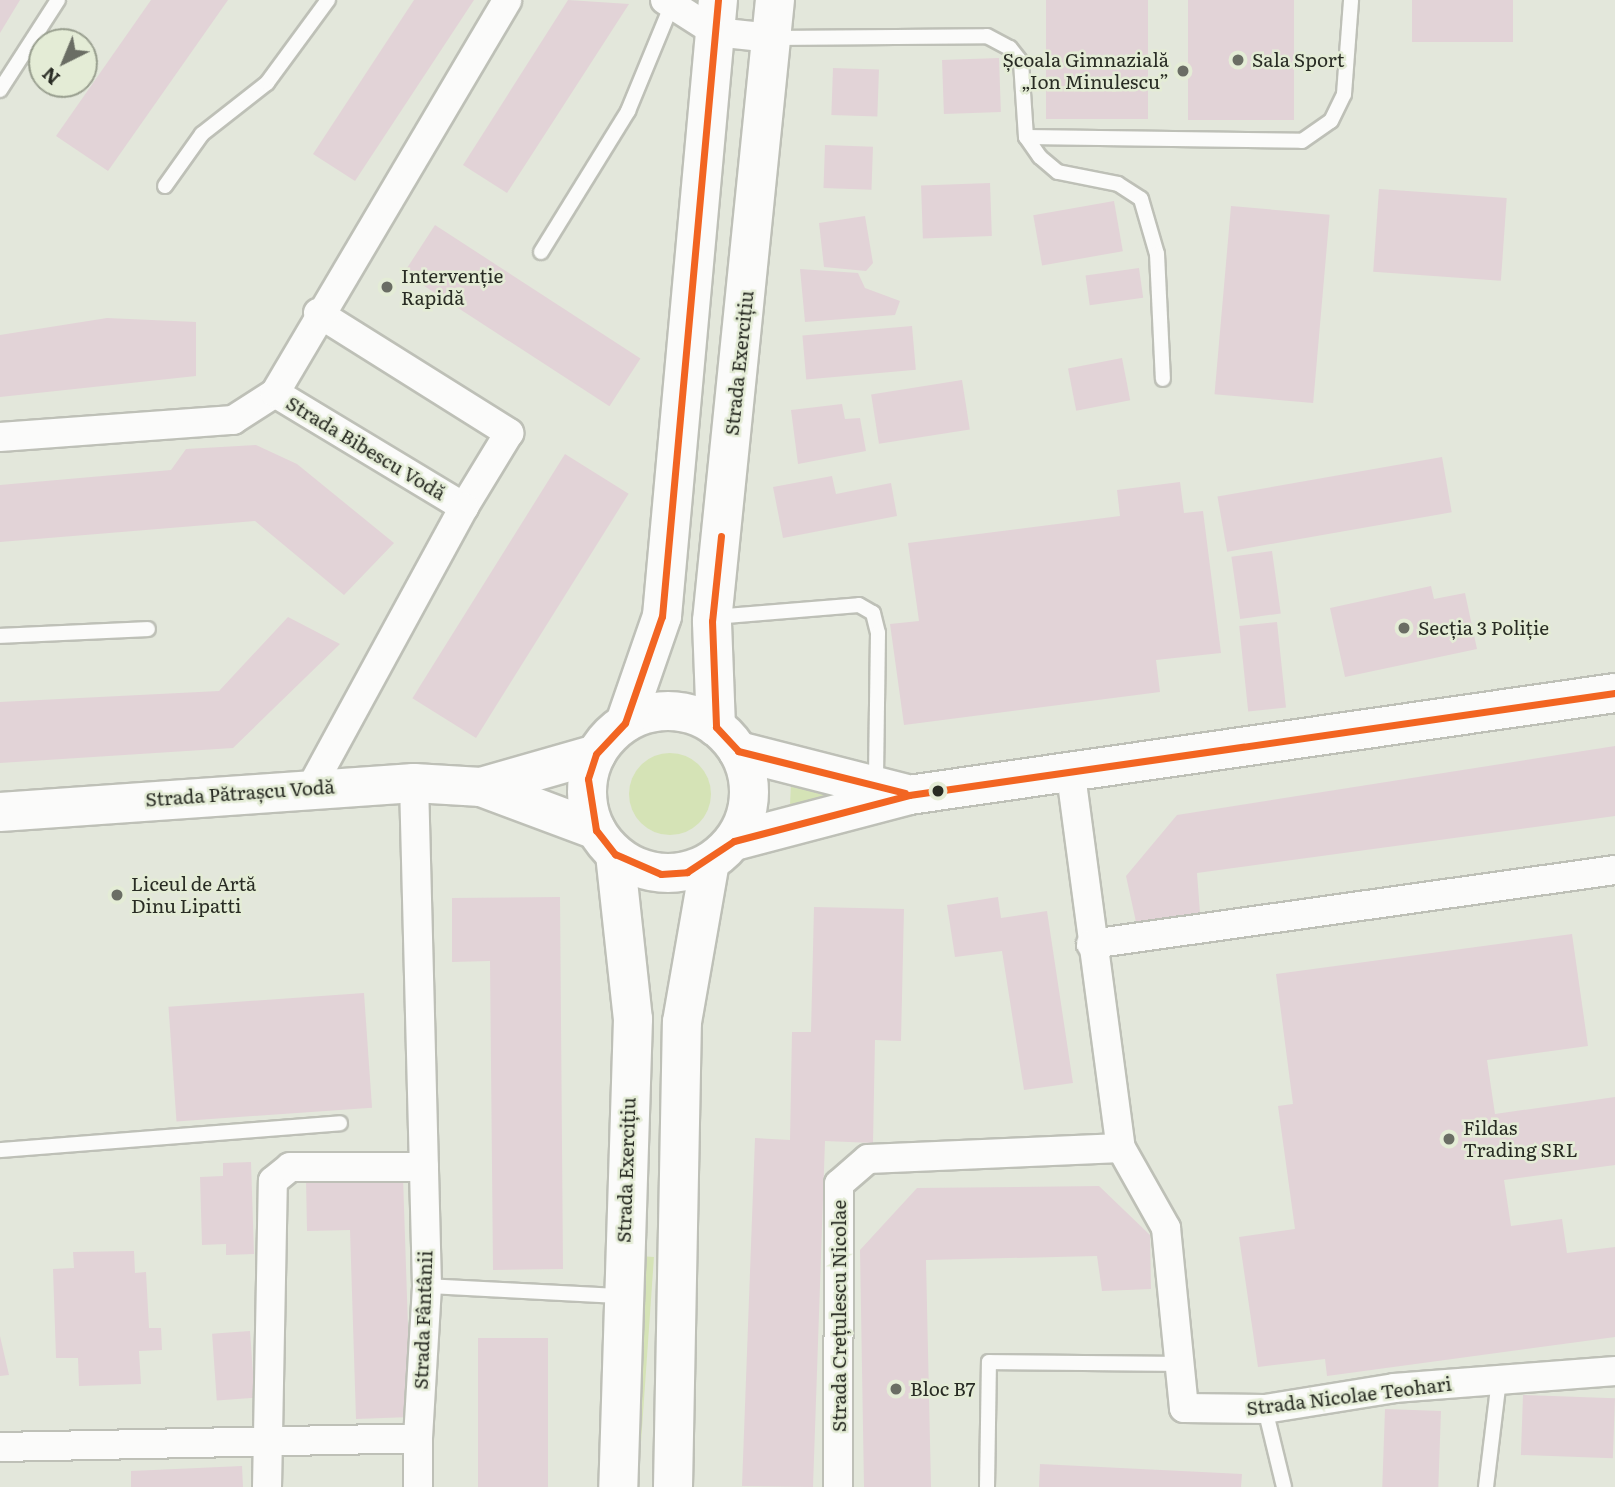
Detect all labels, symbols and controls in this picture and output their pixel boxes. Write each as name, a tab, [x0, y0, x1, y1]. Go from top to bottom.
north arrow	[28, 28, 98, 98]
place label: Școala Gimnazială „Ion Minulescu”	[1002, 49, 1169, 93]
place label: Sala Sport	[1252, 49, 1345, 71]
marker: Sala Sport	[1230, 52, 1246, 68]
text: N	[35, 61, 65, 93]
marker: Școala Gimnazială „Ion Minulescu”	[1175, 63, 1191, 79]
place label: Intervenție Rapidă	[401, 265, 503, 309]
marker: Intervenție Rapidă	[379, 279, 395, 295]
street label: Strada Exercițiu	[720, 289, 758, 437]
street label: Strada Bibescu Vodă	[282, 391, 450, 505]
place label: Secția 3 Poliție	[1418, 617, 1549, 639]
marker: Secția 3 Poliție	[1396, 620, 1412, 636]
street label: Strada Pătrașcu Vodă	[145, 775, 335, 811]
unlabelled marker	[931, 784, 945, 798]
place label: Liceul de Artă Dinu Lipatti	[131, 873, 256, 917]
marker: Liceul de Artă Dinu Lipatti	[109, 887, 125, 903]
street label: Strada Exercițiu	[612, 1097, 640, 1243]
place label: Fildas Trading SRL	[1463, 1117, 1578, 1161]
marker: Fildas Trading SRL	[1441, 1131, 1457, 1147]
street label: Strada Crețulescu Nicolae	[828, 1200, 850, 1432]
street label: Strada Fântânii	[409, 1250, 437, 1390]
street label: Strada Nicolae Teohari	[1245, 1372, 1453, 1420]
place label: Bloc B7	[910, 1378, 975, 1400]
marker: Bloc B7	[888, 1381, 904, 1397]

